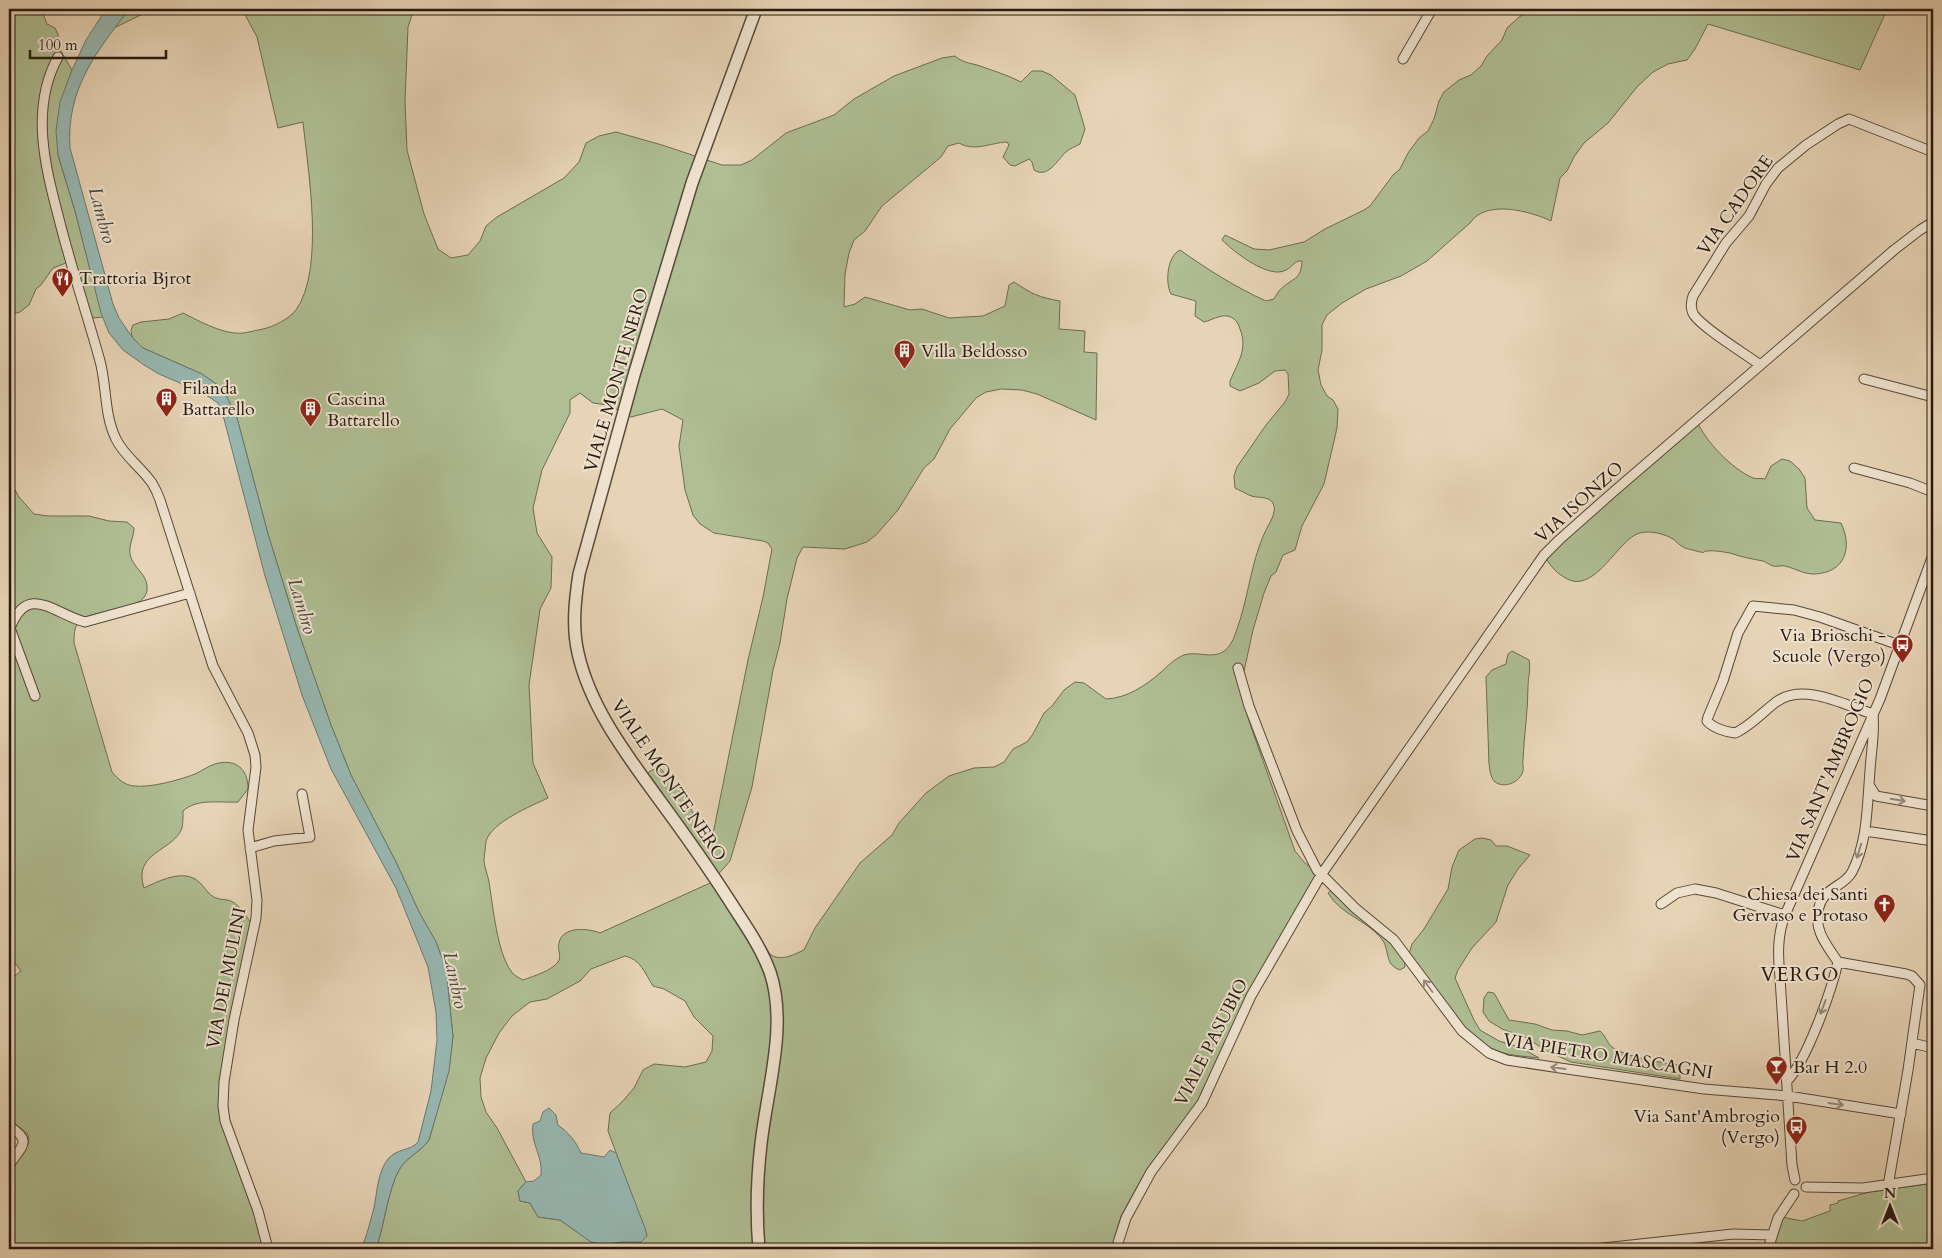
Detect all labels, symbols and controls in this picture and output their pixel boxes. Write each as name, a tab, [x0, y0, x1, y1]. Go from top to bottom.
scale bar	[30, 28, 166, 60]
text: 100 m	[38, 35, 78, 55]
street label: VIA CADORE	[1692, 150, 1779, 261]
water label: Lambro	[82, 184, 122, 247]
restaurant icon: Trattoria Bjrot	[51, 266, 75, 297]
place label: Trattoria Bjrot	[79, 266, 191, 291]
street label: VIALE MONTE NERO	[578, 285, 655, 475]
building icon: Villa Beldosso	[893, 339, 917, 370]
place label: Villa Beldosso	[921, 339, 1027, 364]
place label: Filanda Battarello	[182, 376, 255, 422]
building icon: Filanda Battarello	[154, 386, 178, 417]
place label: Cascina Battarello	[327, 387, 400, 433]
building icon: Cascina Battarello	[299, 397, 323, 428]
street label: VIA ISONZO	[1530, 456, 1629, 549]
water label: Lambro	[281, 575, 323, 638]
place label: Via Brioschi - Scuole (Vergo)	[1772, 623, 1886, 669]
bus stop icon: Via Brioschi - Scuole (Vergo)	[1890, 633, 1914, 664]
street label: VIA SANT'AMBROGIO	[1780, 674, 1881, 866]
street label: VIALE MONTE NERO	[605, 694, 732, 866]
one-way arrow	[1890, 796, 1906, 806]
one-way arrow	[1854, 843, 1864, 859]
place label: Chiesa dei Santi Gervaso e Protaso	[1732, 882, 1868, 928]
church icon: Chiesa dei Santi Gervaso e Protaso	[1872, 892, 1896, 923]
street label: VIA DEI MULINI	[200, 905, 252, 1051]
water label: Lambro	[436, 949, 474, 1011]
district label: VERGO	[1760, 961, 1840, 988]
street label: VIALE PASUBIO	[1169, 974, 1254, 1110]
one-way arrow	[1422, 980, 1433, 993]
one-way arrow	[1818, 999, 1827, 1014]
street label: VIA PIETRO MASCAGNI	[1501, 1028, 1715, 1085]
bar icon: Bar H 2.0	[1765, 1055, 1789, 1086]
place label: Bar H 2.0	[1793, 1055, 1867, 1080]
one-way arrow	[1550, 1062, 1566, 1072]
one-way arrow	[1827, 1099, 1843, 1109]
place label: Via Sant'Ambrogio (Vergo)	[1633, 1104, 1780, 1150]
bus stop icon: Via Sant'Ambrogio (Vergo)	[1784, 1114, 1808, 1145]
north arrow	[1864, 1180, 1914, 1230]
text: N	[1884, 1184, 1896, 1203]

